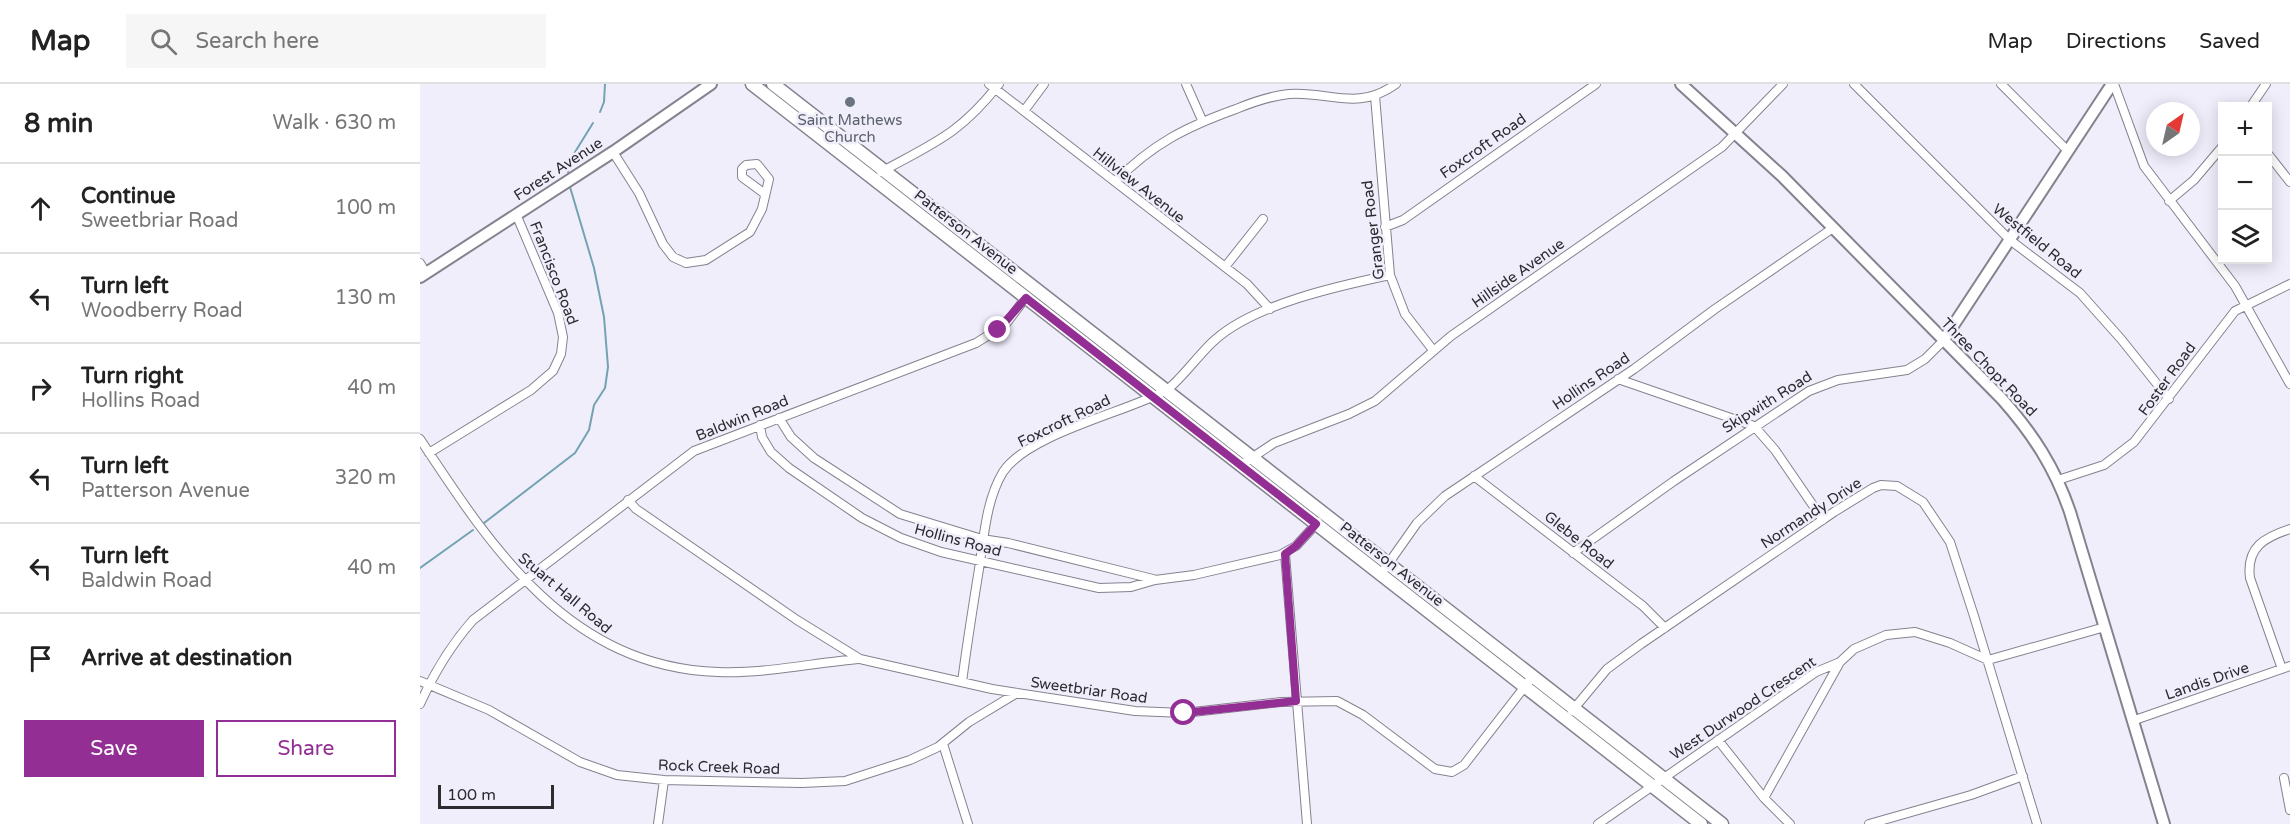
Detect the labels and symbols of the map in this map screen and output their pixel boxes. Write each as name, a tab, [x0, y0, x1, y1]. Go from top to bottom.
marker: Saint Mathews Church	[843, 95, 857, 109]
north arrow	[2146, 102, 2200, 156]
street label: Foxcroft Road	[1437, 110, 1529, 182]
place label: Saint Mathews Church	[797, 111, 903, 146]
street label: Forest Avenue	[510, 134, 606, 204]
street label: Hillview Avenue	[1089, 143, 1189, 227]
street label: Granger Road	[1358, 179, 1388, 281]
street label: Patterson Avenue	[911, 186, 1021, 278]
street label: Westfield Road	[1989, 200, 2085, 282]
street label: Francisco Road	[526, 219, 582, 327]
street label: Hillside Avenue	[1468, 234, 1568, 312]
street label: Three Chopt Road	[1937, 314, 2041, 420]
route end	[984, 316, 1010, 342]
street label: Foster Road	[2134, 339, 2200, 419]
street label: Hollins Road	[1549, 349, 1633, 413]
street label: Skipwith Road	[1719, 367, 1815, 437]
street label: Baldwin Road	[693, 391, 791, 445]
street label: Foxcroft Road	[1015, 391, 1113, 451]
street label: Normandy Drive	[1757, 474, 1865, 552]
street label: Glebe Road	[1541, 507, 1617, 573]
street label: Patterson Avenue	[1337, 518, 1447, 610]
street label: Hollins Road	[913, 520, 1003, 560]
street label: Stuart Hall Road	[515, 549, 615, 637]
street label: West Durwood Crescent	[1667, 652, 1819, 763]
street label: Landis Drive	[2163, 658, 2251, 704]
street label: Sweetbriar Road	[1029, 673, 1149, 707]
route start	[1170, 699, 1196, 725]
street label: Rock Creek Road	[657, 756, 781, 778]
scale bar	[438, 782, 554, 810]

